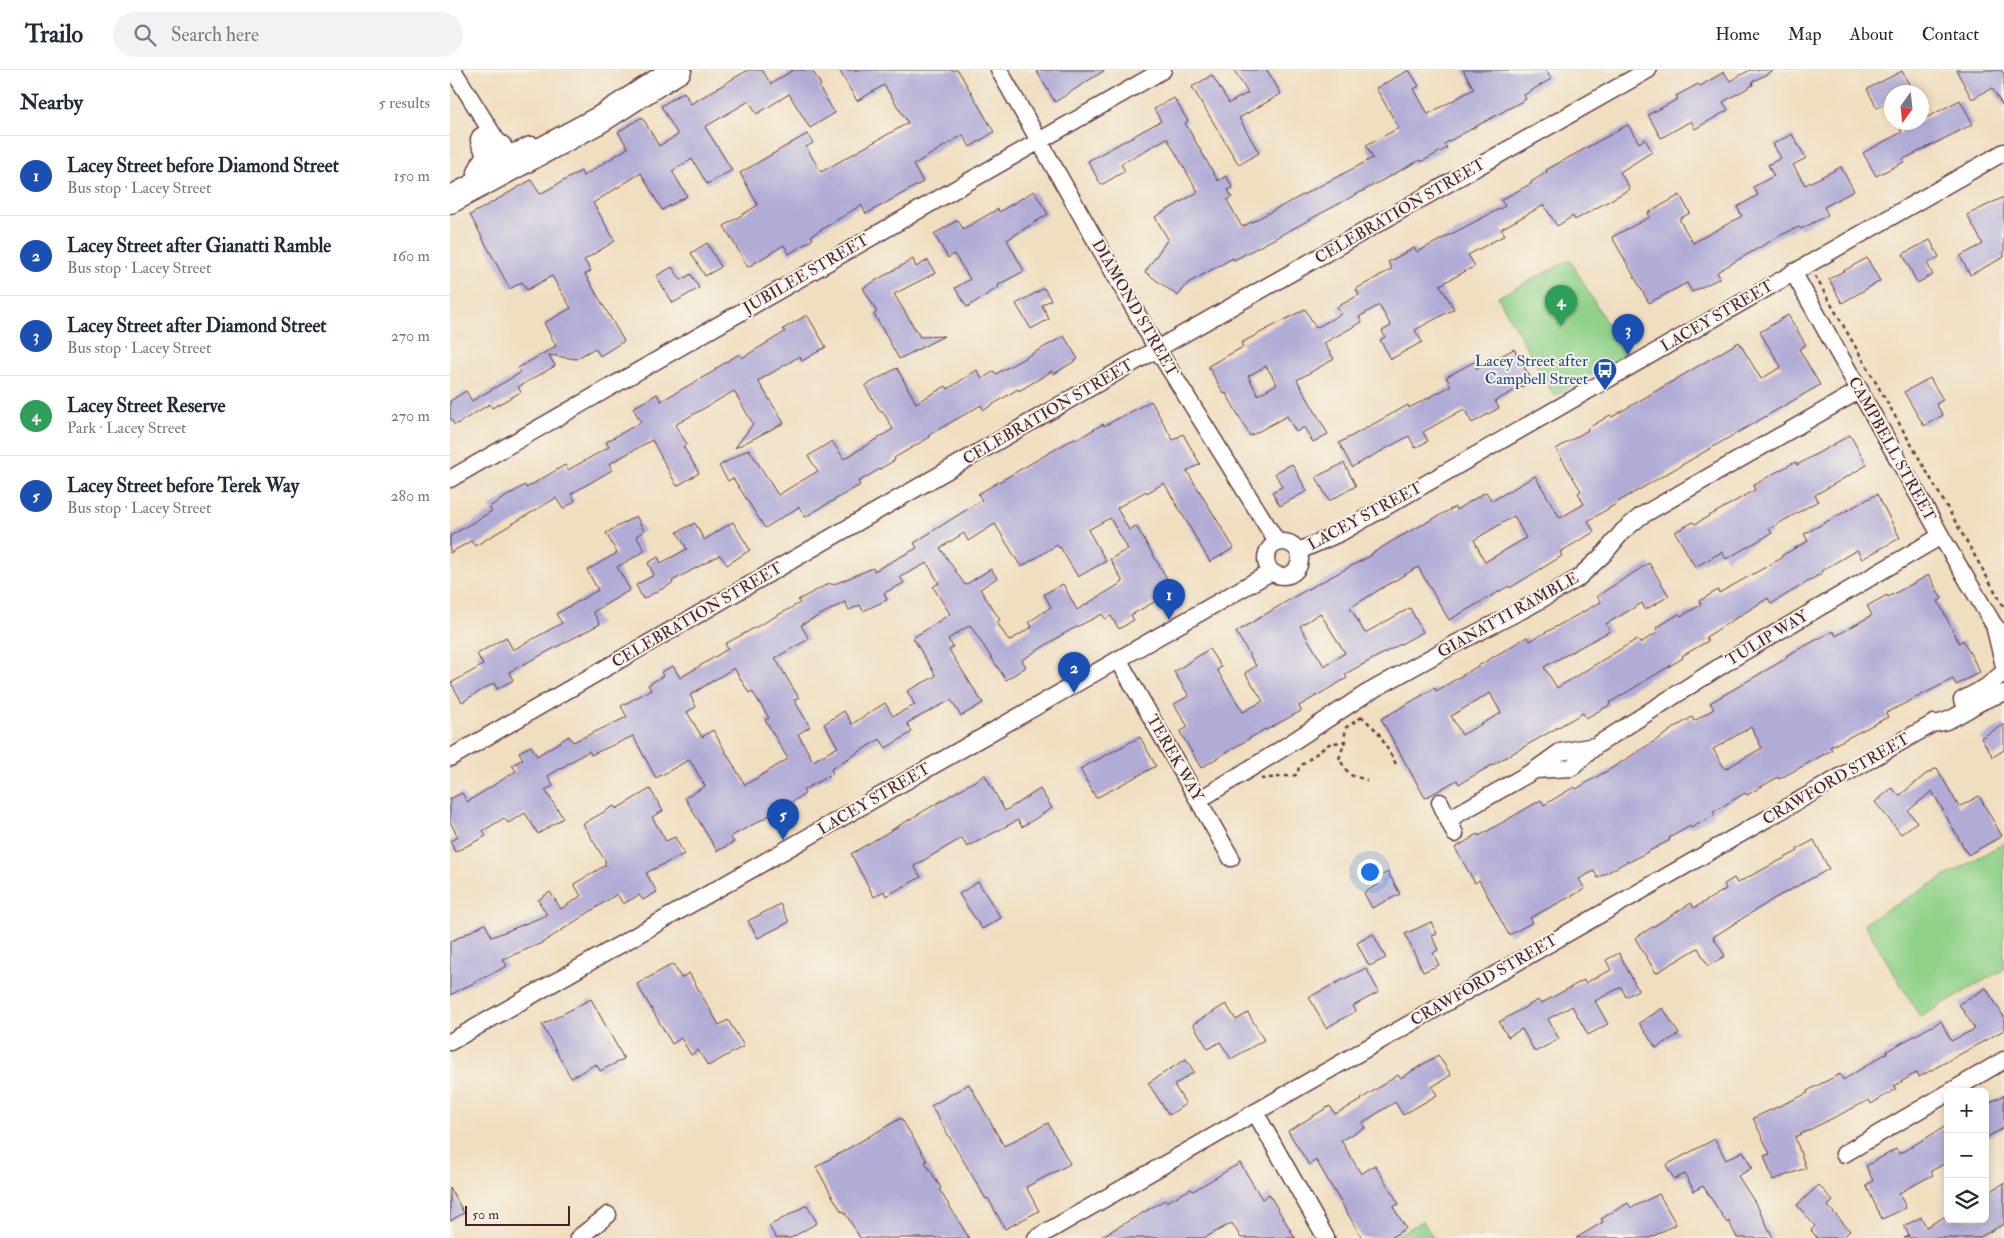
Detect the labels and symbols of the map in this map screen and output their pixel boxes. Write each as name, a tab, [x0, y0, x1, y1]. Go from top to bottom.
north arrow	[1884, 85, 1929, 130]
street label: CELEBRATION STREET	[1311, 154, 1489, 268]
street label: JUBILEE STREET	[739, 230, 873, 320]
street label: DIAMOND STREET	[1087, 236, 1183, 380]
street label: LACEY STREET	[1657, 276, 1777, 356]
pin: 4	[1545, 285, 1577, 326]
pin: 3	[1612, 314, 1644, 355]
place label: Lacey Street after Campbell Street	[1475, 351, 1588, 390]
street label: CELEBRATION STREET	[959, 355, 1137, 469]
bus stop icon: Lacey Street after Campbell Street	[1592, 357, 1618, 391]
street label: CAMPBELL STREET	[1844, 373, 1940, 525]
street label: LACEY STREET	[1304, 477, 1426, 555]
street label: CELEBRATION STREET	[608, 558, 786, 672]
street label: GIANATTI RAMBLE	[1434, 568, 1582, 662]
pin: 1	[1153, 579, 1185, 620]
street label: TULIP WAY	[1722, 605, 1812, 670]
pin: 2	[1058, 652, 1090, 693]
street label: TEREK WAY	[1142, 711, 1208, 806]
street label: CRAWFORD STREET	[1759, 729, 1913, 829]
street label: LACEY STREET	[814, 759, 934, 839]
pin: 5	[767, 799, 799, 840]
your location	[1357, 859, 1383, 885]
street label: CRAWFORD STREET	[1407, 930, 1561, 1030]
scale bar	[465, 1203, 570, 1226]

